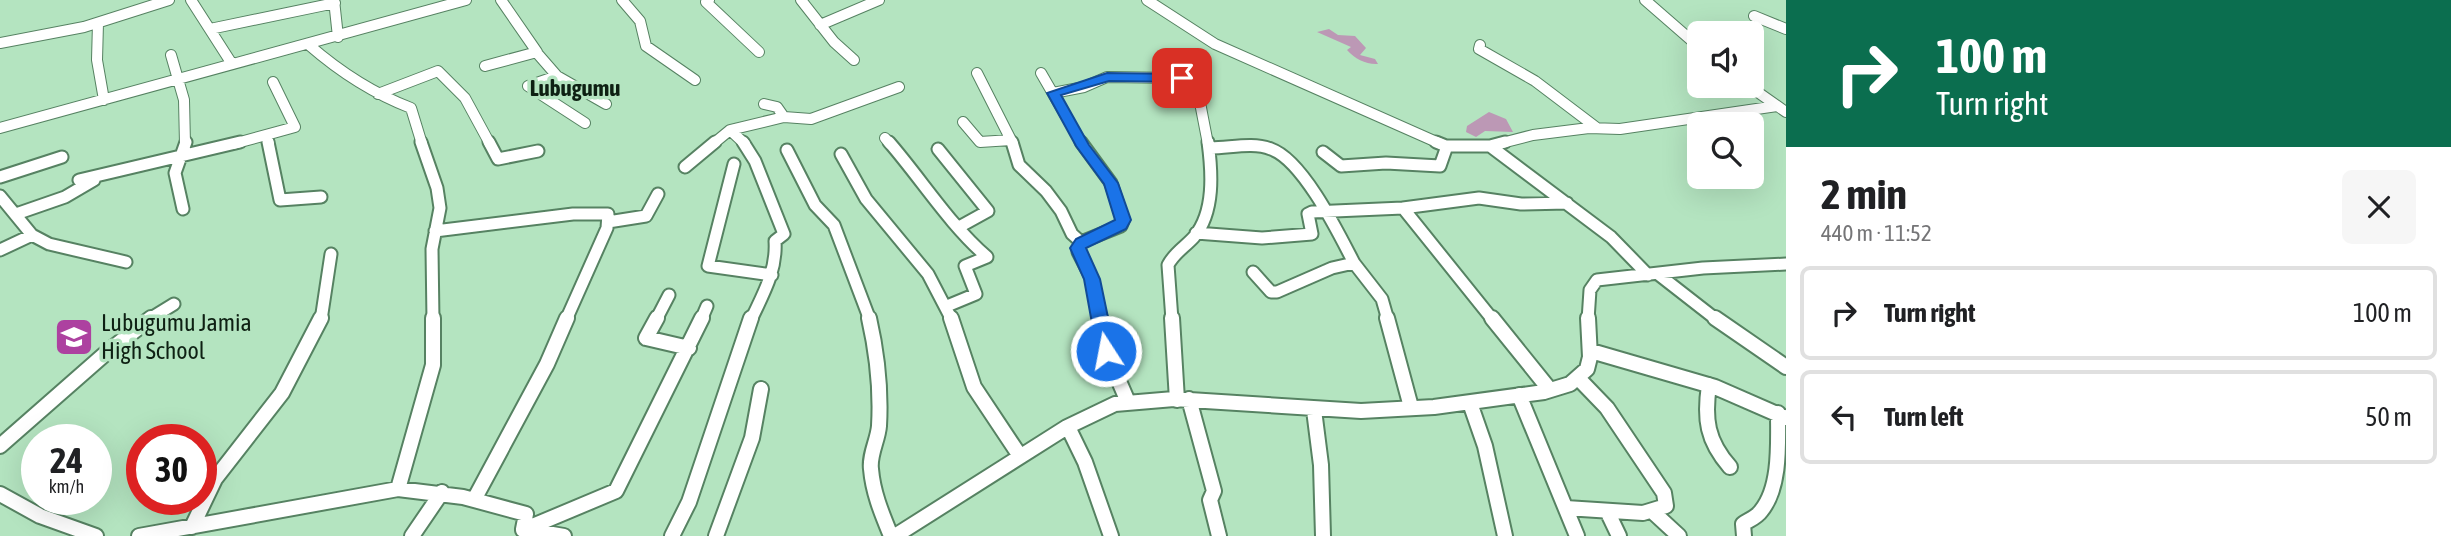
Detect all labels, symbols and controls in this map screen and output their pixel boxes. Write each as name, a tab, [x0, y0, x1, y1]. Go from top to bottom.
map controls	[1687, 21, 1764, 189]
button: sound	[1687, 21, 1764, 98]
text: 100 m	[1936, 27, 2047, 83]
icon: right	[1821, 28, 1912, 119]
pin	[1152, 48, 1212, 108]
icon: arrive	[1163, 59, 1201, 97]
district label: Lubugumu	[530, 75, 620, 101]
text: Turn right	[1936, 85, 2049, 122]
button: search	[1687, 112, 1764, 189]
text: 2 min	[1821, 170, 1907, 218]
button: close	[2342, 170, 2416, 244]
text: 440 m · 11:52	[1821, 220, 1932, 246]
icon: right	[1825, 294, 1863, 332]
text: Turn right	[1884, 298, 1975, 328]
text: 100 m	[2353, 298, 2412, 328]
place label: Lubugumu Jamia High School	[101, 309, 252, 364]
position arrow	[1069, 314, 1143, 388]
school or university icon: Lubugumu Jamia High School	[53, 316, 95, 358]
icon: left	[1825, 398, 1863, 436]
text: Turn left	[1884, 402, 1964, 432]
text: 50 m	[2365, 402, 2412, 432]
speed limit sign: 30	[126, 424, 217, 515]
text: 24	[50, 440, 83, 480]
text: km/h	[49, 476, 84, 497]

